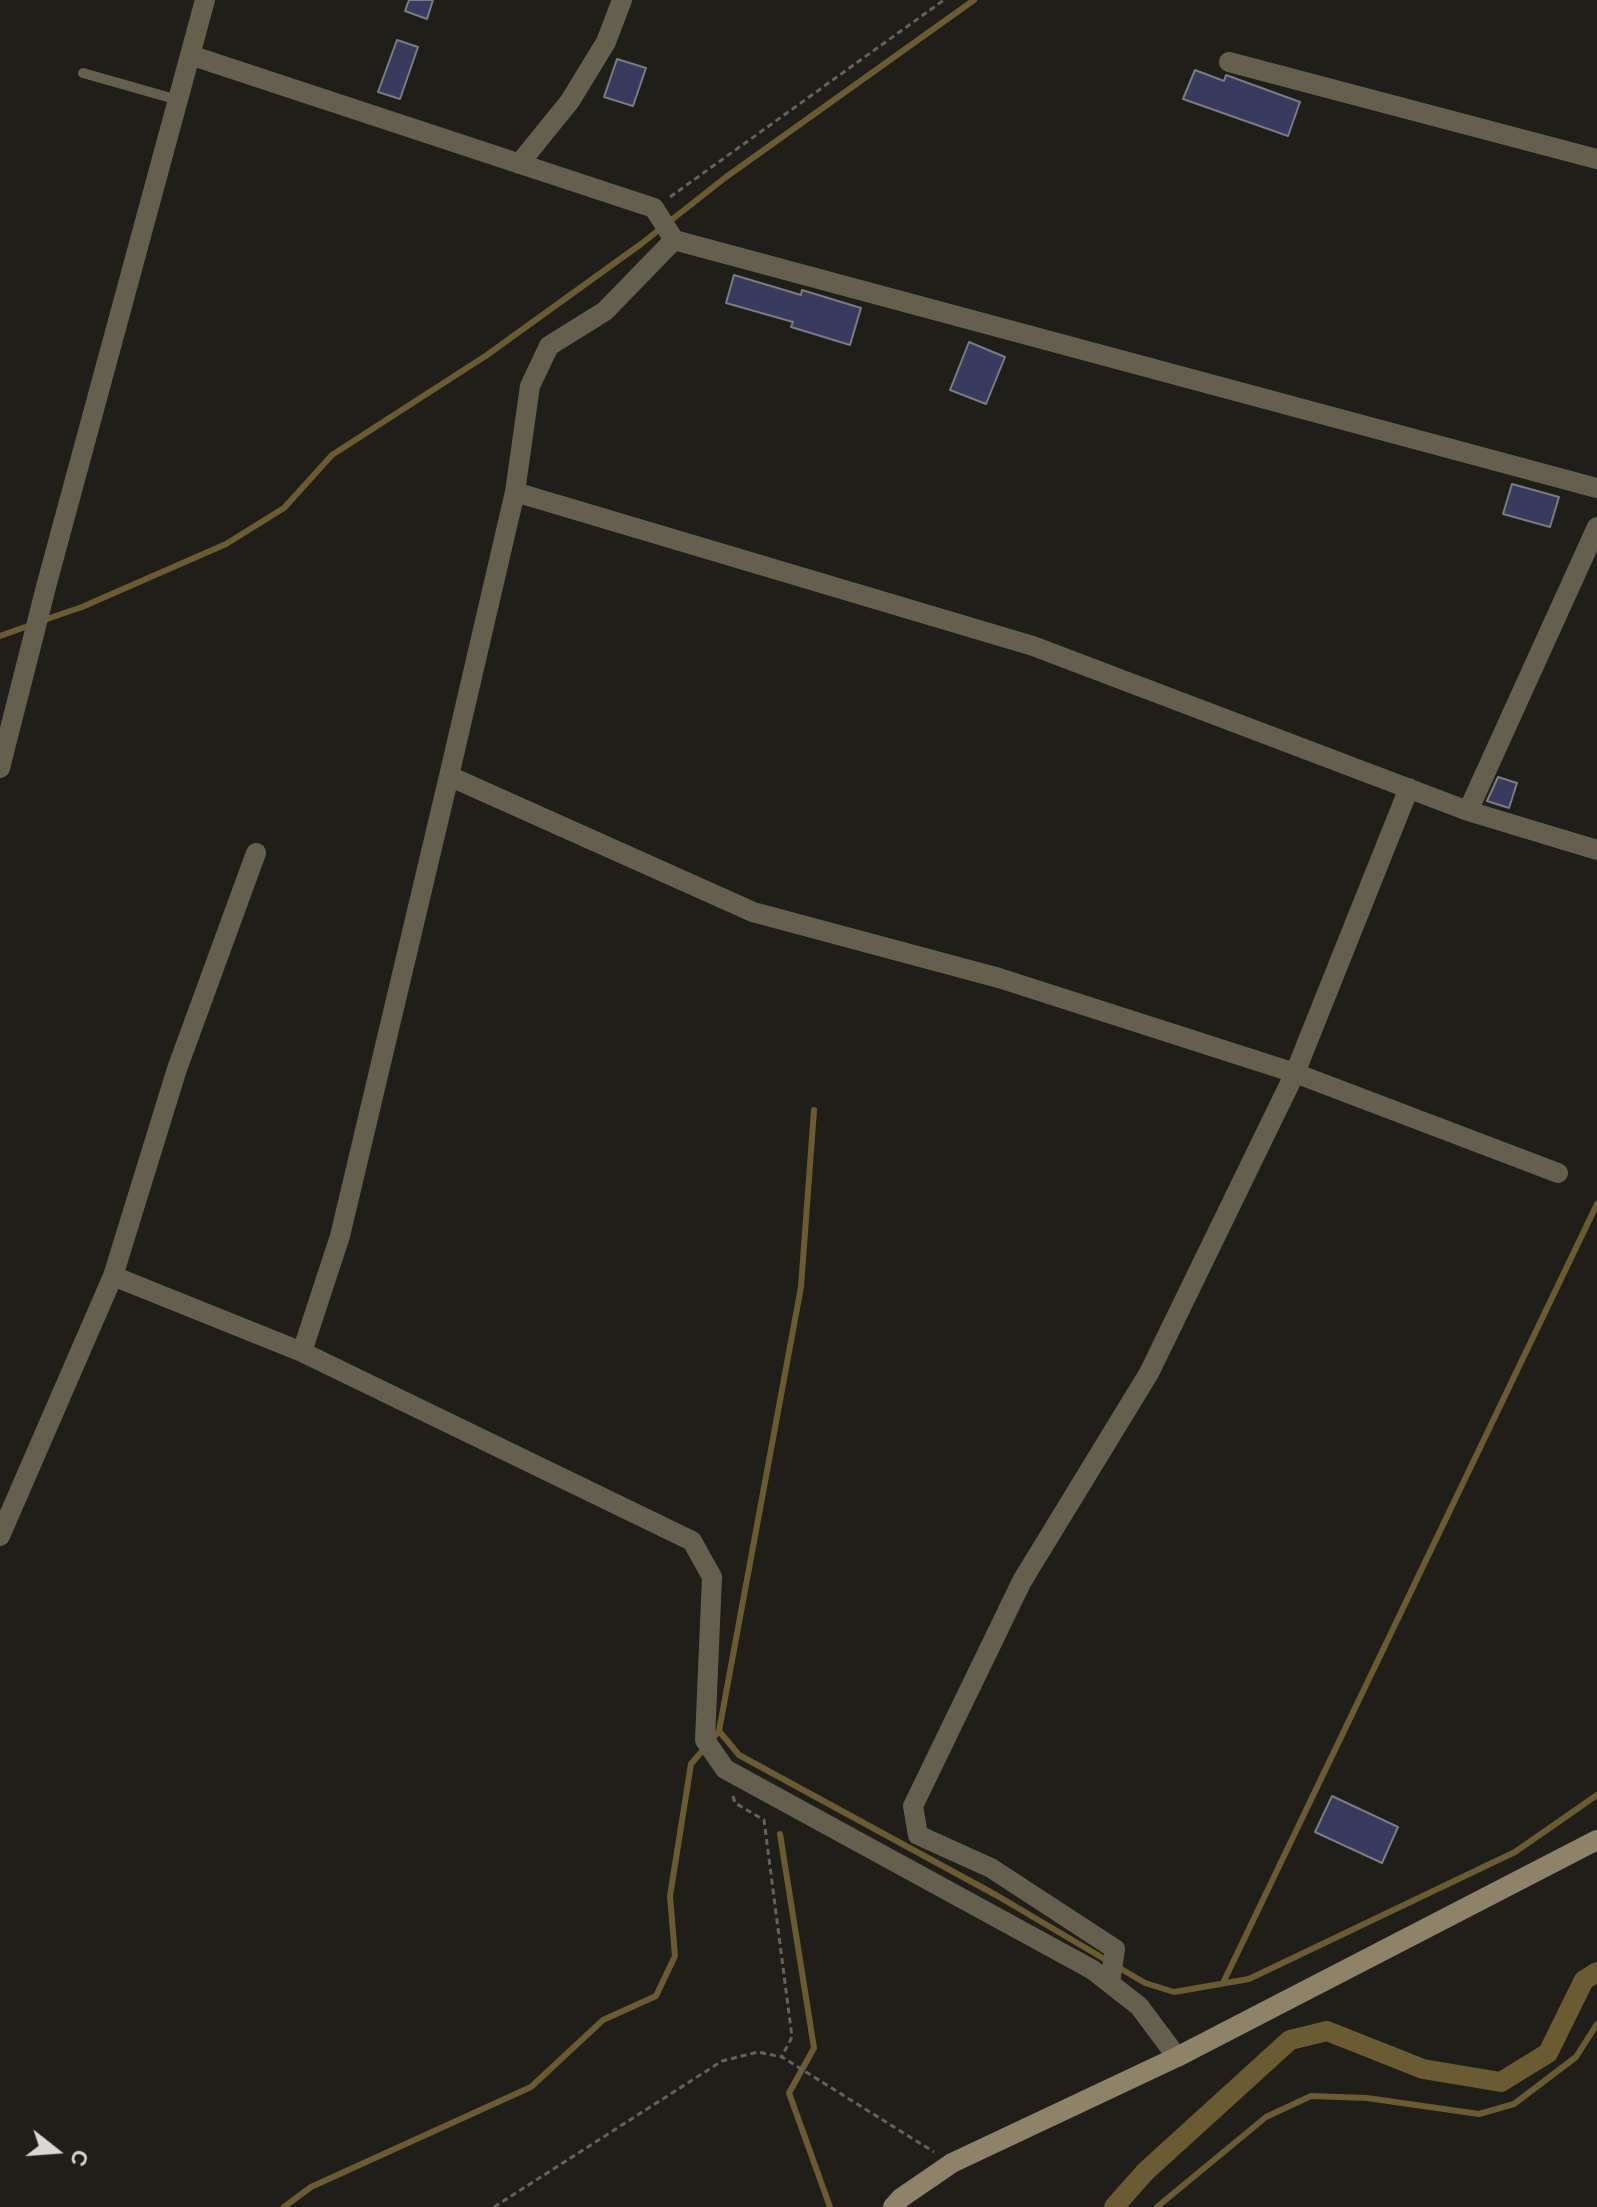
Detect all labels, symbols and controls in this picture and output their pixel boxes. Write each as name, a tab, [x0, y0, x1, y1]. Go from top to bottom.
north arrow	[16, 2111, 96, 2191]
text: С	[65, 2147, 94, 2169]

